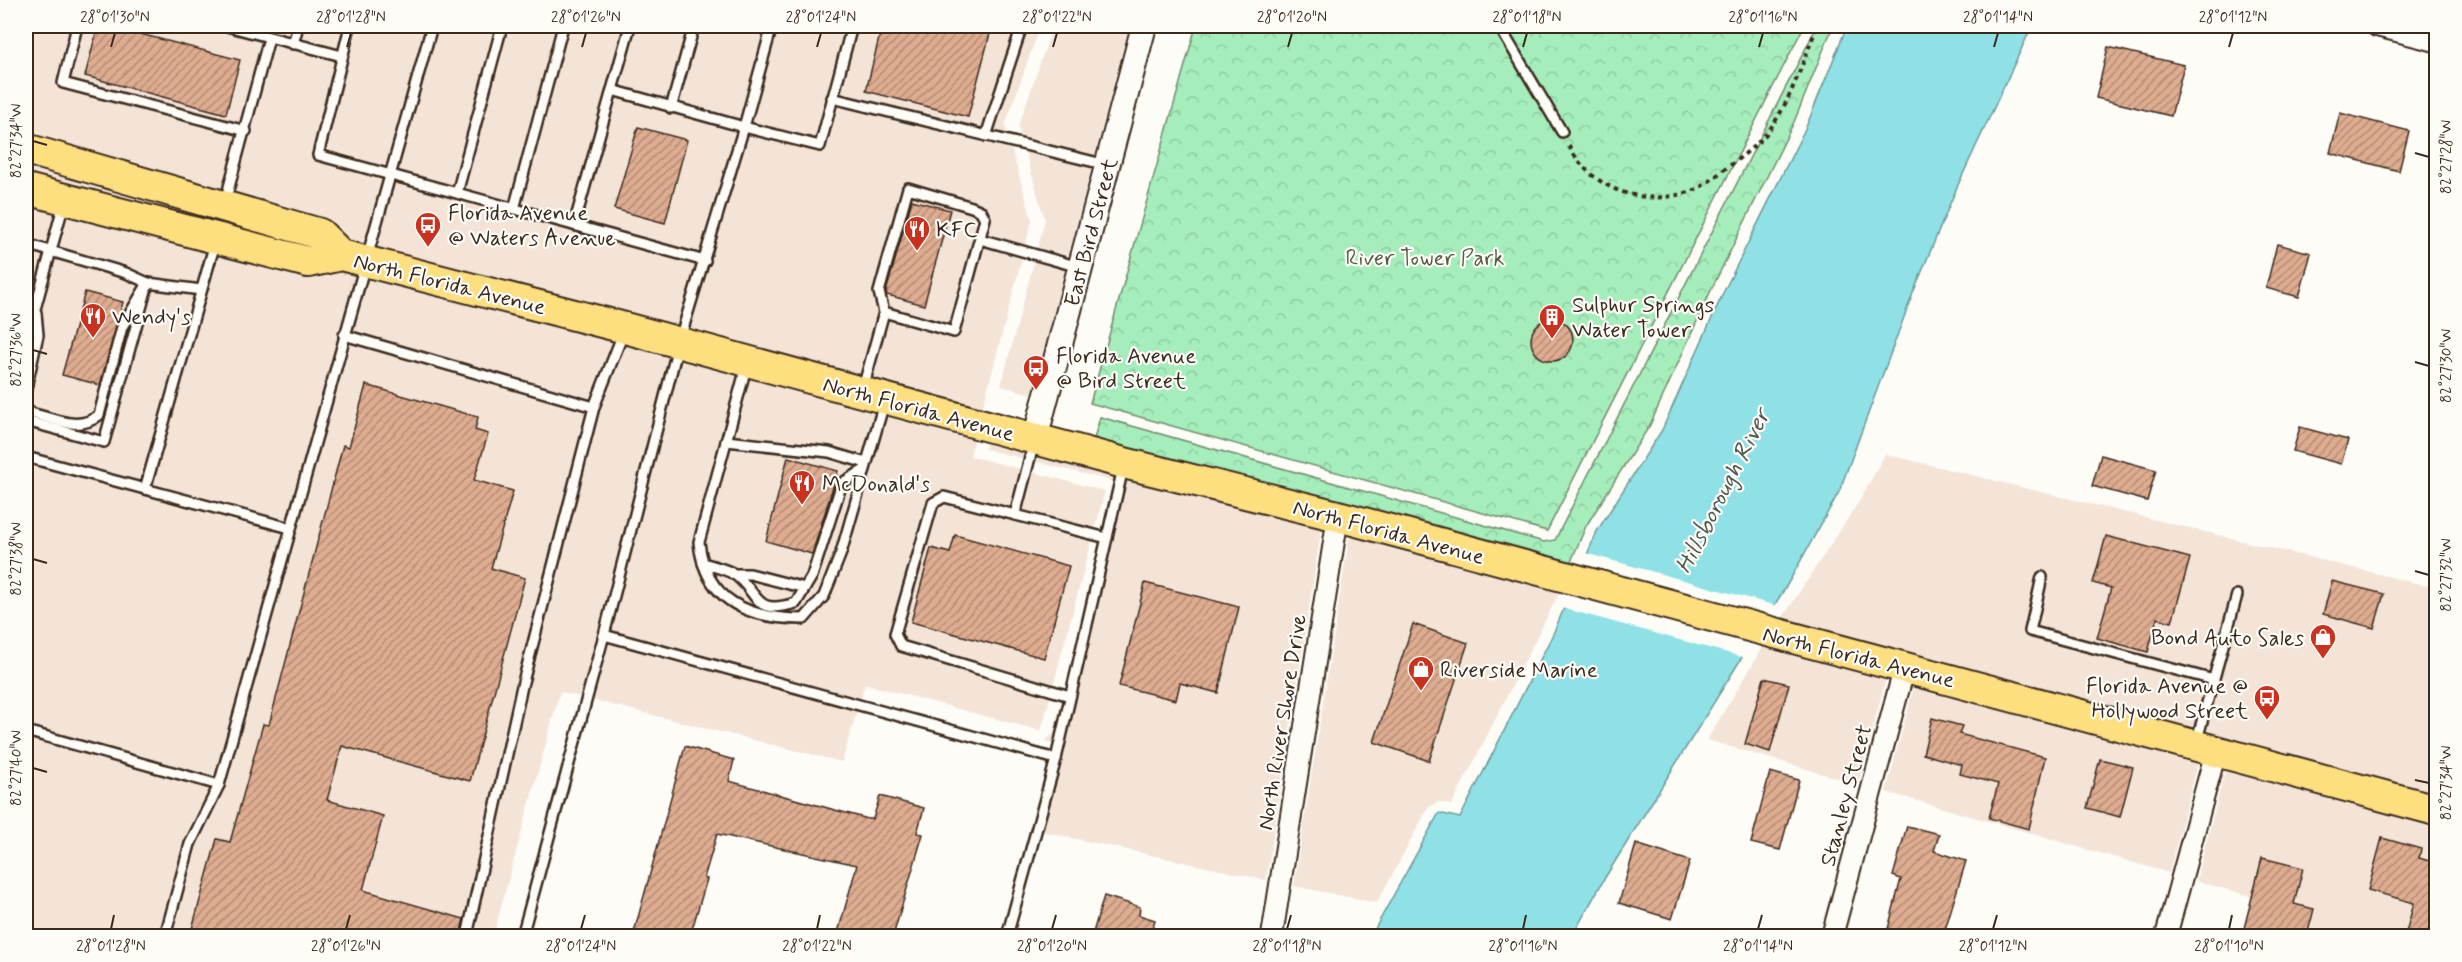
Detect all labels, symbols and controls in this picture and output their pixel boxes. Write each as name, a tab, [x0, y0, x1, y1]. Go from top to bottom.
text: 28°01'30"N	[80, 8, 150, 28]
text: 28°01'28"N	[316, 8, 386, 28]
text: 28°01'26"N	[551, 8, 621, 28]
text: 28°01'24"N	[786, 8, 856, 28]
text: 28°01'22"N	[1022, 8, 1092, 28]
text: 28°01'20"N	[1257, 8, 1327, 28]
text: 28°01'18"N	[1492, 8, 1562, 28]
text: 28°01'16"N	[1728, 8, 1798, 28]
text: 28°01'14"N	[1963, 8, 2033, 28]
text: 28°01'12"N	[2199, 8, 2267, 28]
text: 82°27'34"W	[7, 104, 27, 178]
text: 82°27'28"W	[2437, 120, 2457, 194]
street label: East Bird Street	[1059, 155, 1125, 310]
place label: Florida Avenue @ Waters Avenue	[448, 200, 616, 253]
bus stop icon: Florida Avenue @ Waters Avenue	[413, 210, 443, 248]
restaurant icon: KFC	[902, 214, 932, 252]
place label: KFC	[936, 217, 978, 245]
park label: River Tower Park	[1346, 245, 1504, 273]
street label: North Florida Avenue	[351, 248, 549, 322]
place label: Sulphur Springs Water Tower	[1572, 292, 1715, 345]
restaurant icon: Wendy's	[78, 301, 108, 339]
building icon: Sulphur Springs Water Tower	[1537, 302, 1567, 340]
place label: Wendy's	[112, 304, 191, 332]
text: 82°27'36"W	[7, 313, 27, 387]
text: 82°27'30"W	[2437, 329, 2457, 403]
place label: Florida Avenue @ Bird Street	[1056, 343, 1196, 396]
bus stop icon: Florida Avenue @ Bird Street	[1021, 353, 1051, 391]
street label: North Florida Avenue	[820, 371, 1017, 449]
water label: Hillsborough River	[1669, 402, 1779, 579]
restaurant icon: McDonald's	[787, 468, 817, 506]
place label: McDonald's	[822, 471, 930, 499]
street label: North Florida Avenue	[1290, 494, 1487, 572]
text: 82°27'38"W	[7, 522, 27, 596]
text: 82°27'32"W	[2437, 538, 2457, 612]
street label: North River Shore Drive	[1252, 612, 1314, 832]
street label: North Florida Avenue	[1760, 621, 1958, 695]
shop icon: Bond Auto Sales	[2308, 622, 2338, 660]
place label: Bond Auto Sales	[2151, 625, 2304, 653]
shop icon: Riverside Marine	[1406, 654, 1436, 692]
place label: Riverside Marine	[1440, 657, 1598, 685]
place label: Florida Avenue @ Hollywood Street	[2086, 673, 2248, 726]
bus stop icon: Florida Avenue @ Hollywood Street	[2252, 683, 2282, 721]
street label: Stanley Street	[1815, 721, 1879, 870]
text: 82°27'40"W	[7, 730, 27, 806]
text: 82°27'34"W	[2437, 746, 2457, 820]
text: 28°01'28"N	[76, 937, 146, 957]
text: 28°01'26"N	[311, 937, 381, 957]
text: 28°01'24"N	[546, 937, 616, 957]
text: 28°01'22"N	[782, 937, 852, 957]
text: 28°01'20"N	[1017, 937, 1087, 957]
text: 28°01'18"N	[1252, 937, 1322, 957]
text: 28°01'16"N	[1488, 937, 1558, 957]
text: 28°01'14"N	[1723, 937, 1793, 957]
text: 28°01'12"N	[1959, 937, 2027, 957]
text: 28°01'10"N	[2194, 937, 2264, 957]

